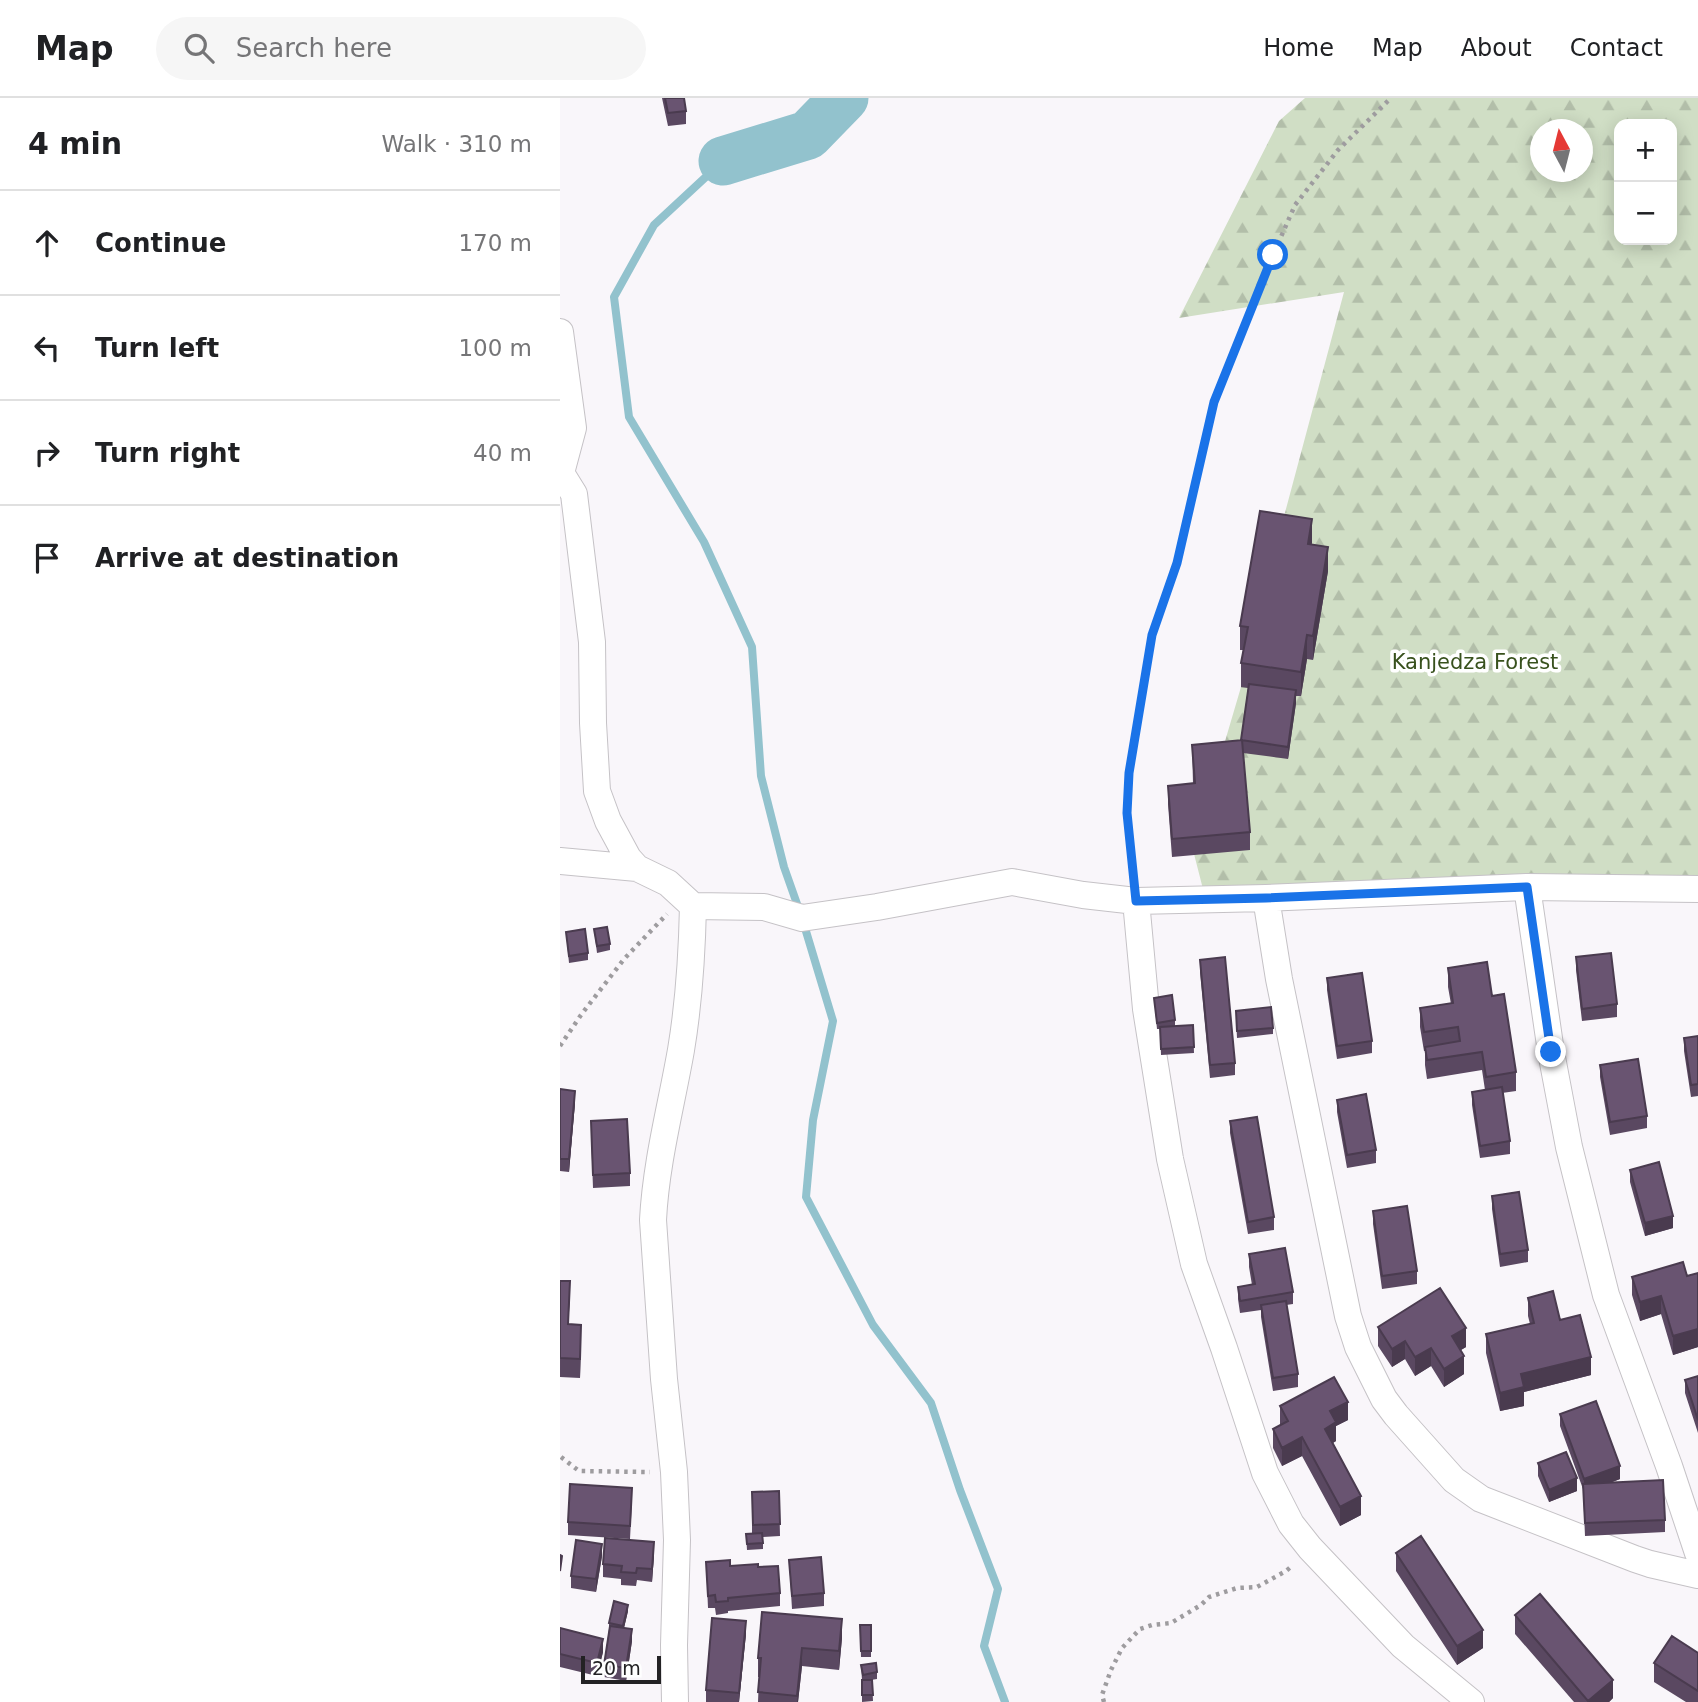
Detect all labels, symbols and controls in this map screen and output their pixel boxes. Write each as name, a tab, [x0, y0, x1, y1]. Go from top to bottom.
search box	[156, 17, 646, 80]
text: Map	[35, 29, 114, 68]
icon: search	[180, 29, 218, 67]
text: Search here	[236, 33, 392, 63]
text: Home	[1263, 34, 1334, 62]
text: Map	[1372, 34, 1423, 62]
text: About	[1461, 34, 1532, 62]
text: Contact	[1570, 34, 1663, 62]
north arrow	[1530, 119, 1593, 182]
map controls	[1614, 119, 1677, 245]
button: +	[1614, 119, 1677, 182]
text: 4 min	[28, 126, 122, 161]
text: Walk · 310 m	[381, 131, 532, 157]
button: −	[1614, 182, 1677, 245]
icon: ahead	[28, 224, 66, 262]
text: Continue	[95, 228, 226, 258]
text: 170 m	[458, 230, 532, 256]
route start	[1257, 239, 1288, 270]
icon: left	[28, 329, 66, 367]
text: Turn left	[95, 333, 219, 363]
text: 100 m	[458, 335, 532, 361]
icon: right	[28, 434, 66, 472]
text: Turn right	[95, 438, 240, 468]
text: 40 m	[473, 440, 532, 466]
icon: arrive	[28, 539, 66, 577]
text: Arrive at destination	[95, 543, 399, 573]
park label: Kanjedza Forest	[1392, 650, 1558, 674]
route end	[1535, 1036, 1566, 1067]
scale bar	[581, 1653, 662, 1685]
text: 20 m	[592, 1657, 641, 1679]

